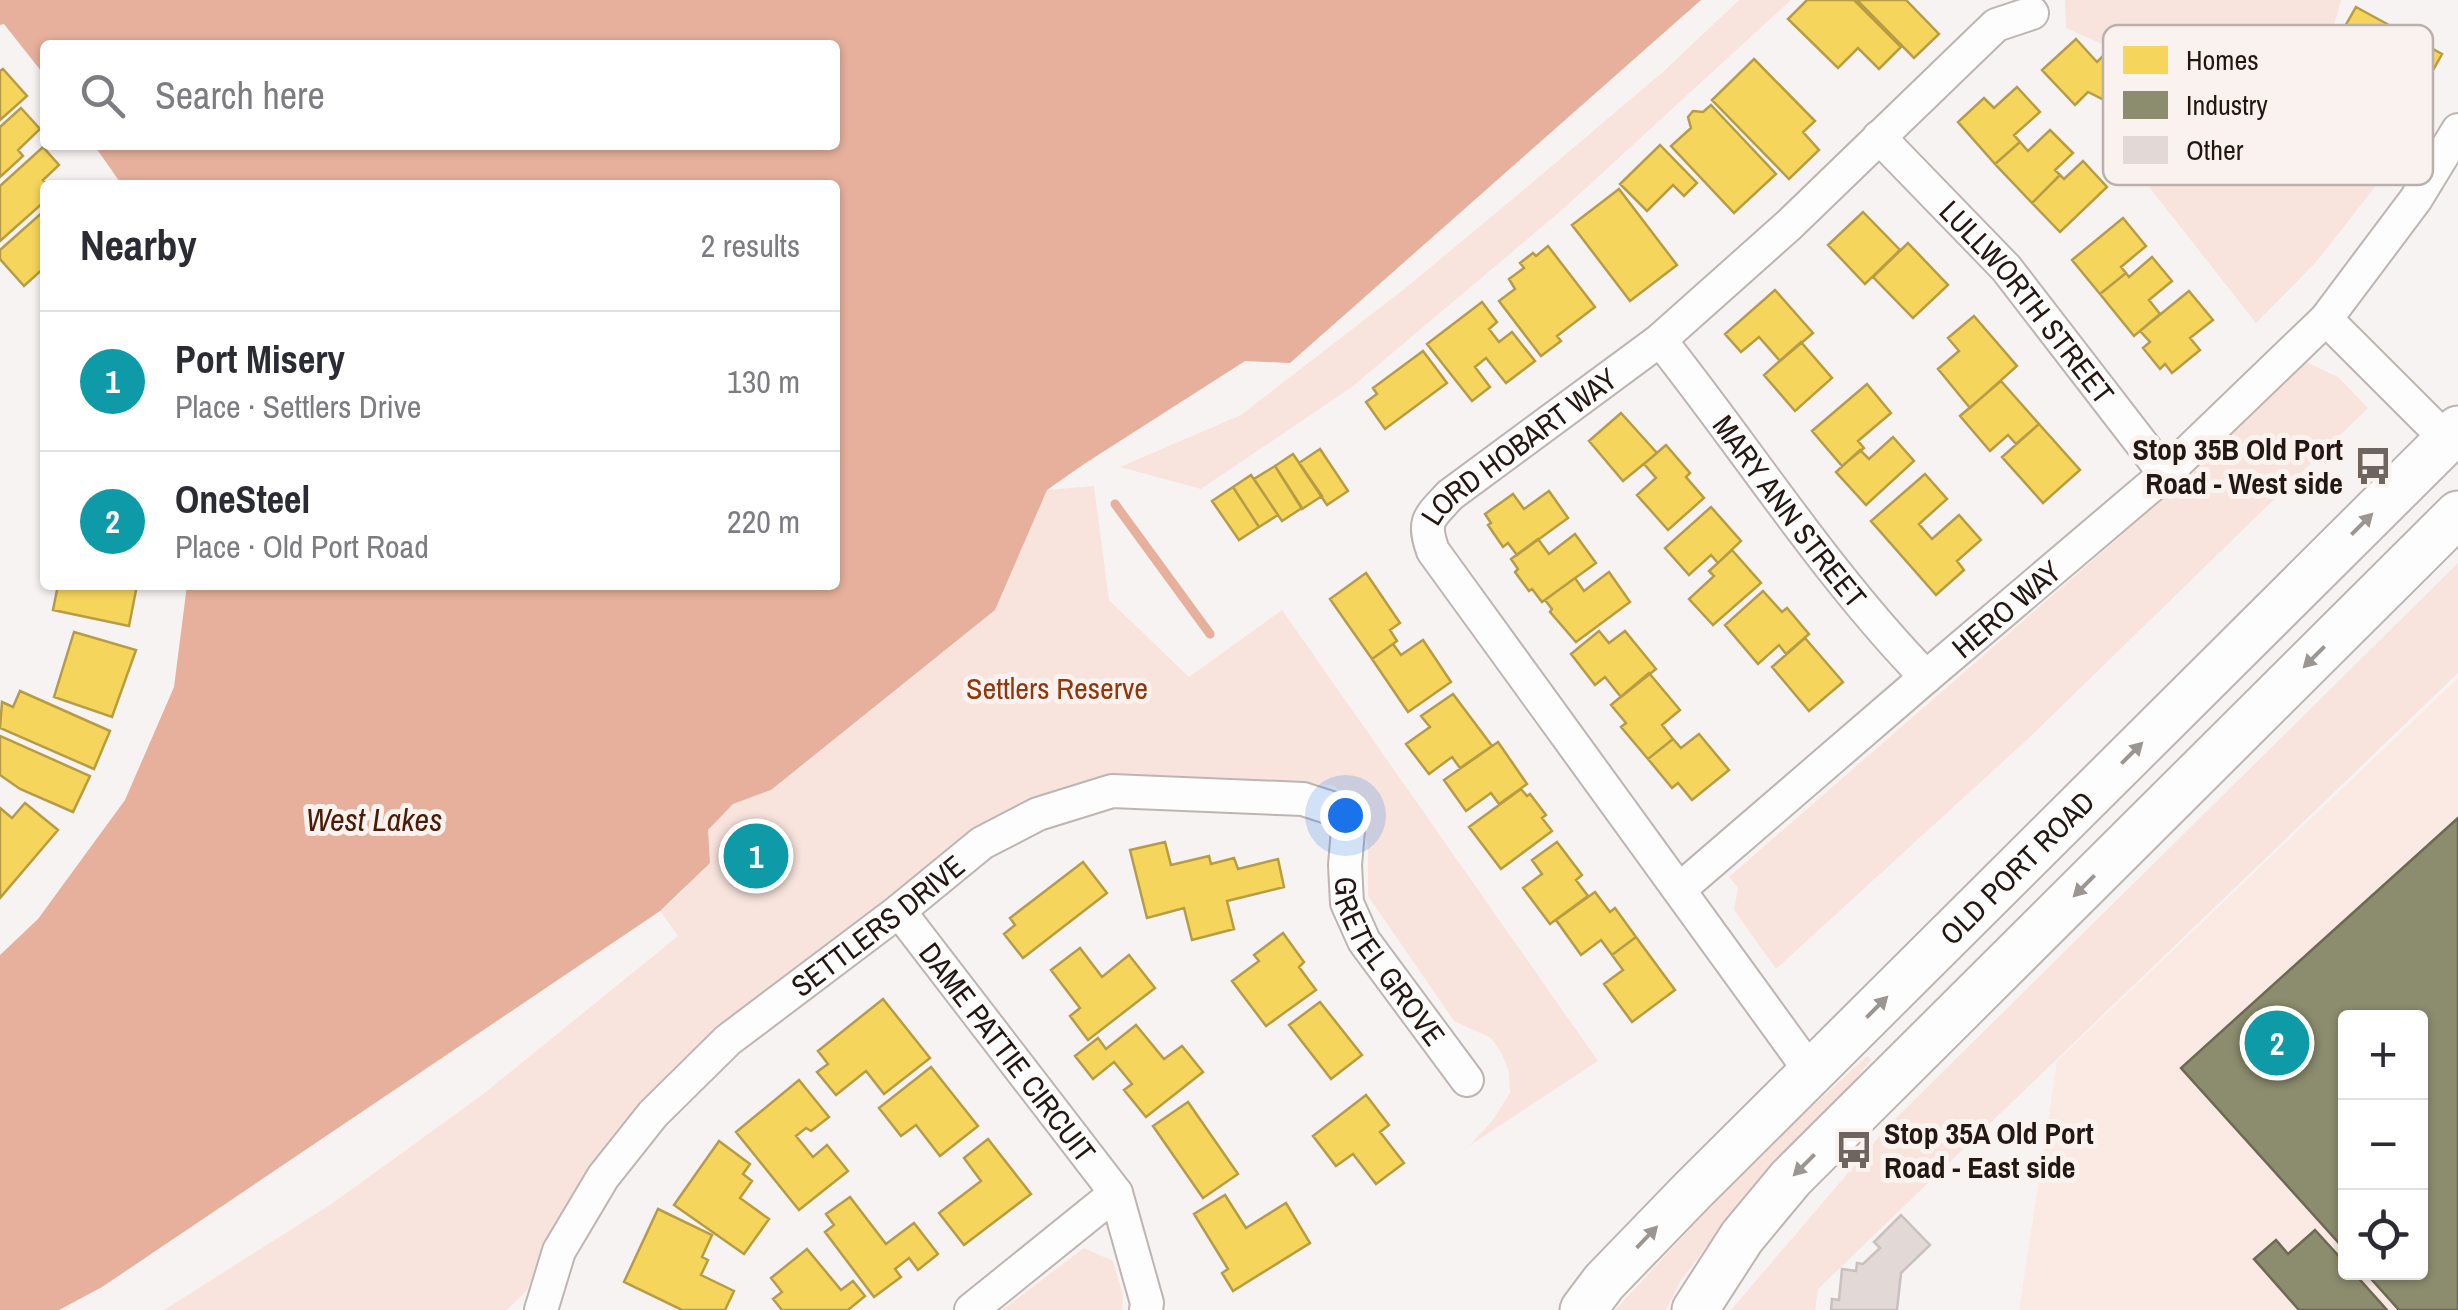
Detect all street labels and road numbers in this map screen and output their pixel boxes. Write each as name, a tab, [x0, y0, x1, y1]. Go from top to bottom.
street label: LULLWORTH STREET	[1931, 191, 2123, 412]
street label: LORD HOBART WAY	[1411, 358, 1625, 532]
street label: MARY ANN STREET	[1704, 407, 1876, 616]
street label: HERO WAY	[1943, 551, 2070, 667]
street label: OLD PORT ROAD	[1931, 782, 2103, 953]
street label: SETTLERS DRIVE	[783, 846, 973, 1005]
street label: GRETEL GROVE	[1326, 876, 1455, 1054]
street label: DAME PATTIE CIRCUIT	[910, 934, 1105, 1170]

